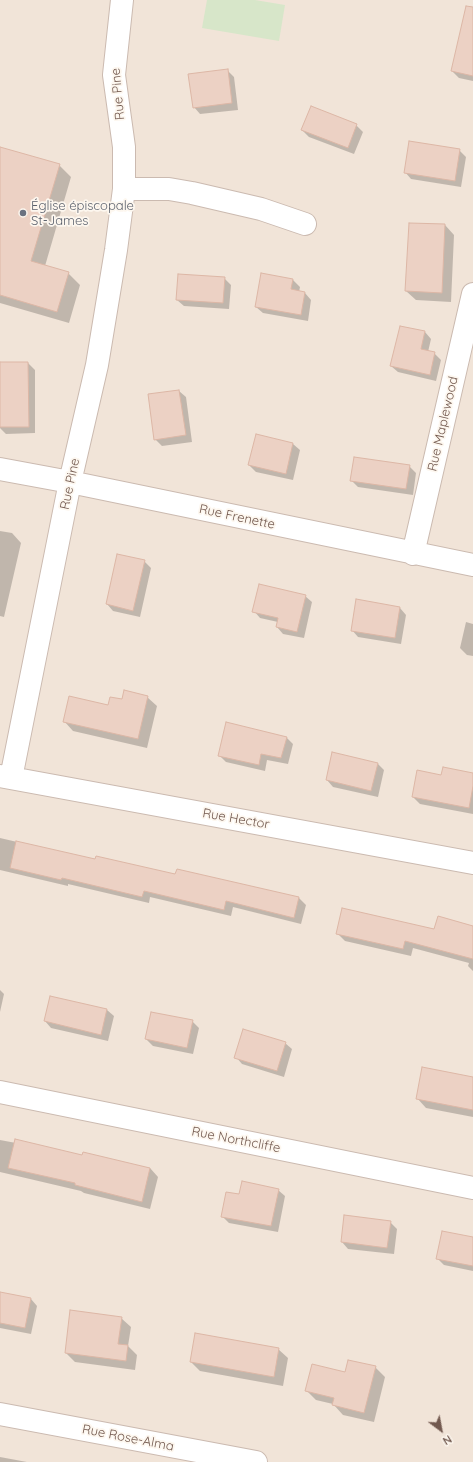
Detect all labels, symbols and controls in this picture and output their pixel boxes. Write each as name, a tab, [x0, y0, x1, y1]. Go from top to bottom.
street label: Rue Pine	[108, 67, 128, 121]
place label: Église épiscopale St-James	[31, 198, 134, 229]
marker: Église épiscopale St-James	[18, 208, 28, 218]
street label: Rue Maplewood	[424, 375, 462, 473]
street label: Rue Pine	[57, 457, 83, 511]
street label: Rue Frenette	[198, 501, 276, 533]
street label: Rue Hector	[201, 805, 271, 833]
street label: Rue Northcliffe	[190, 1124, 282, 1156]
north arrow	[421, 1410, 461, 1450]
street label: Rue Rose-Alma	[81, 1421, 175, 1455]
text: N	[440, 1432, 455, 1448]

